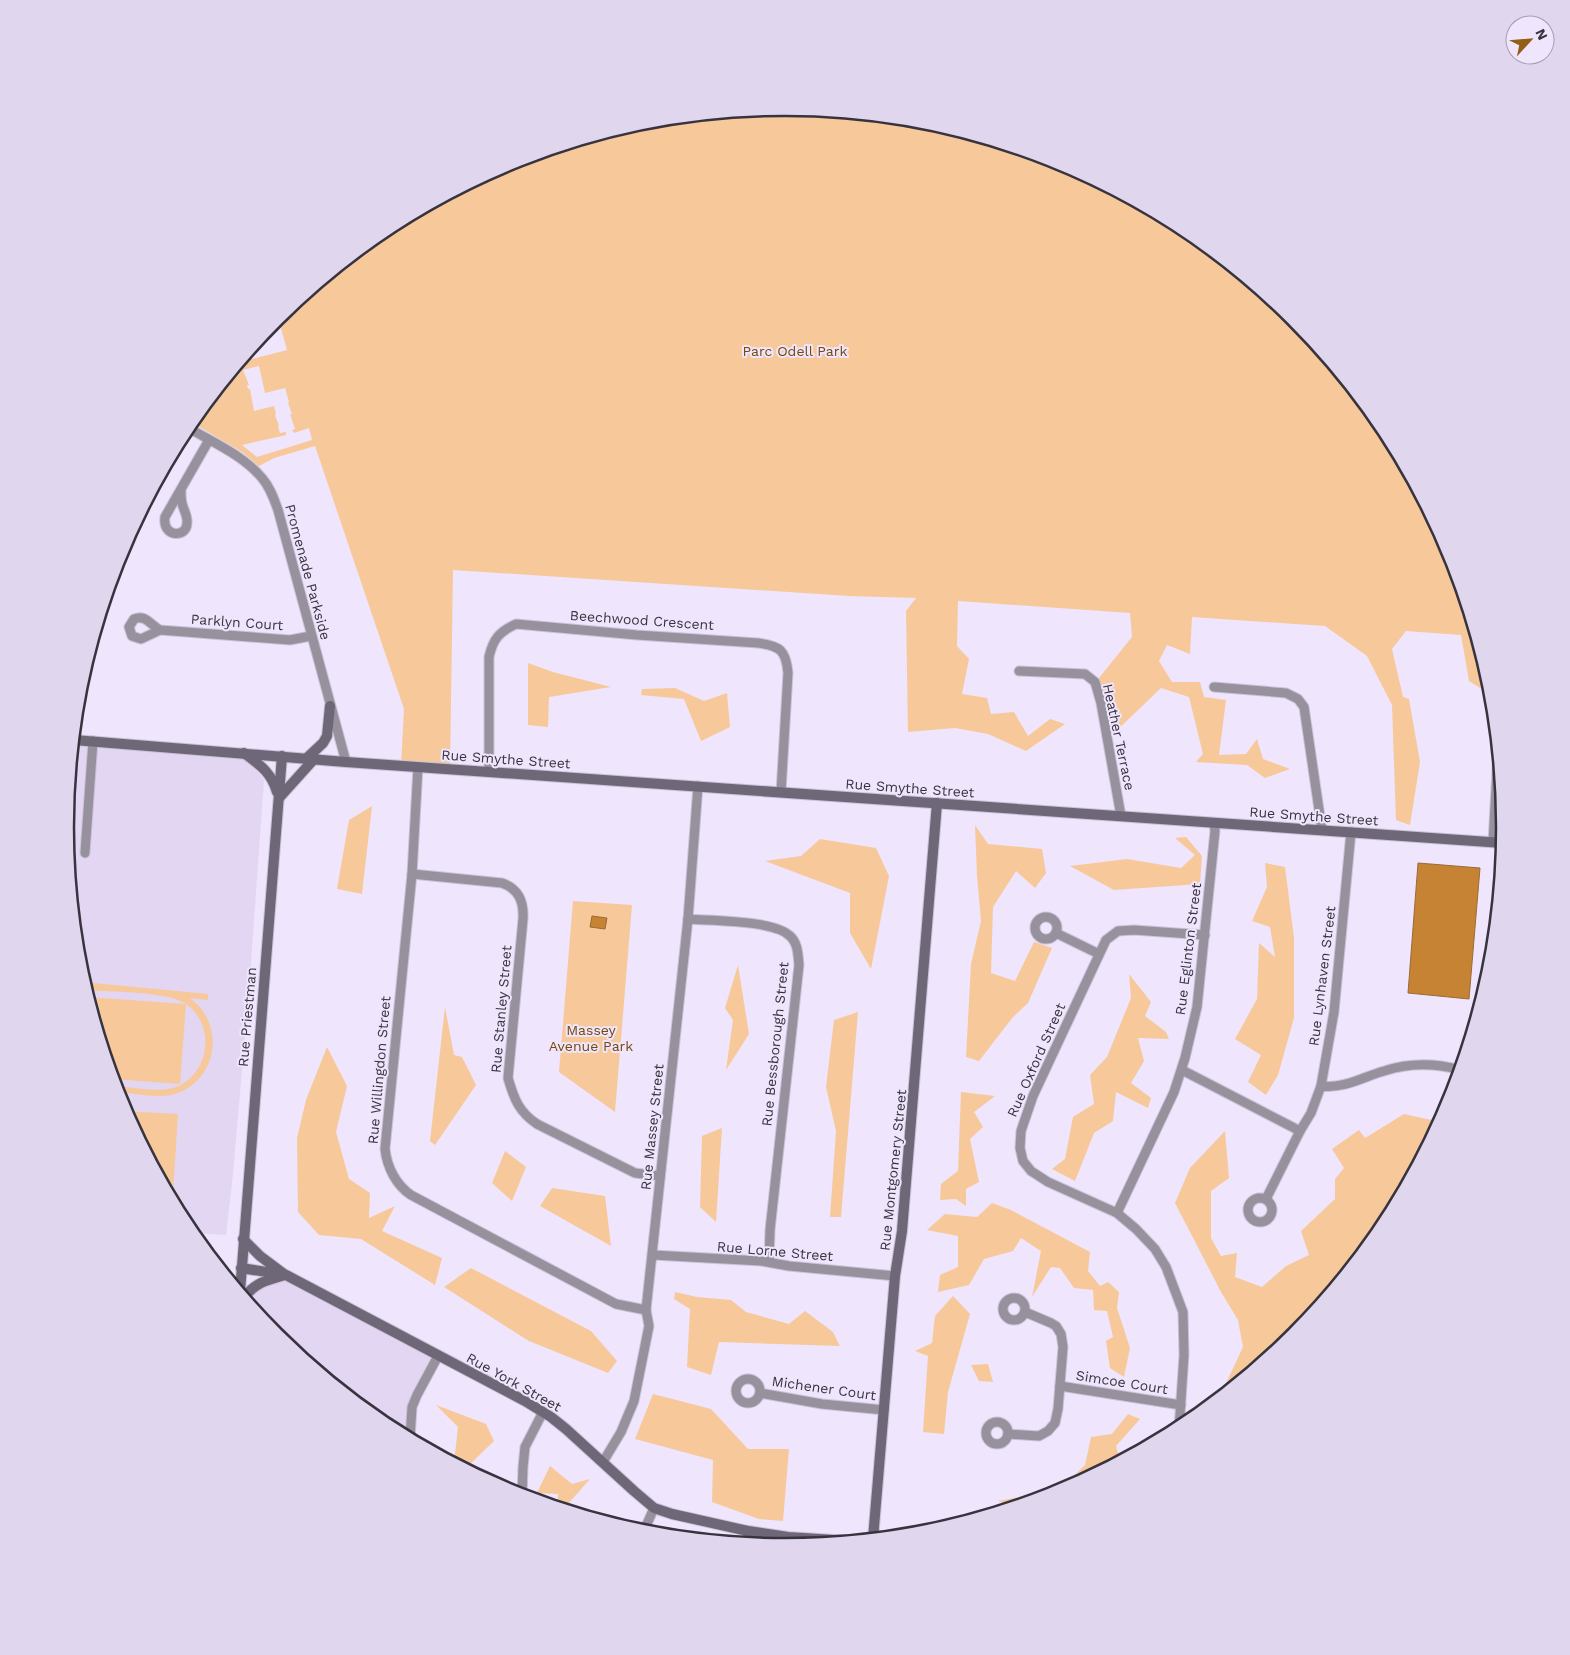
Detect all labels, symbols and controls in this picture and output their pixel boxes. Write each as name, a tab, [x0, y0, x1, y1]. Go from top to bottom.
north arrow	[1505, 15, 1555, 65]
text: N	[1532, 26, 1551, 42]
park label: Parc Odell Park	[743, 343, 847, 359]
street label: Promenade Parkside	[282, 502, 334, 642]
street label: Beechwood Crescent	[569, 607, 715, 633]
street label: Parklyn Court	[190, 611, 284, 633]
street label: Heather Terrace	[1100, 682, 1138, 792]
street label: Rue Smythe Street	[441, 747, 571, 772]
street label: Rue Smythe Street	[845, 776, 975, 801]
street label: Rue Smythe Street	[1249, 804, 1379, 829]
street label: Rue Eglinton Street	[1172, 882, 1204, 1016]
street label: Rue Lynhaven Street	[1305, 905, 1339, 1047]
street label: Rue Stanley Street	[487, 944, 515, 1073]
street label: Rue Bessborough Street	[758, 961, 792, 1127]
street label: Rue Priestman	[235, 967, 259, 1067]
street label: Rue Willingdon Street	[365, 995, 393, 1145]
street label: Rue Oxford Street	[1004, 1000, 1068, 1120]
park label: Massey Avenue Park	[549, 1022, 633, 1054]
street label: Rue Massey Street	[637, 1063, 667, 1191]
street label: Rue Montgomery Street	[877, 1088, 909, 1251]
street label: Rue Lorne Street	[716, 1238, 834, 1264]
street label: Rue York Street	[464, 1349, 564, 1415]
street label: Simcoe Court	[1075, 1367, 1169, 1397]
street label: Michener Court	[771, 1373, 877, 1403]

